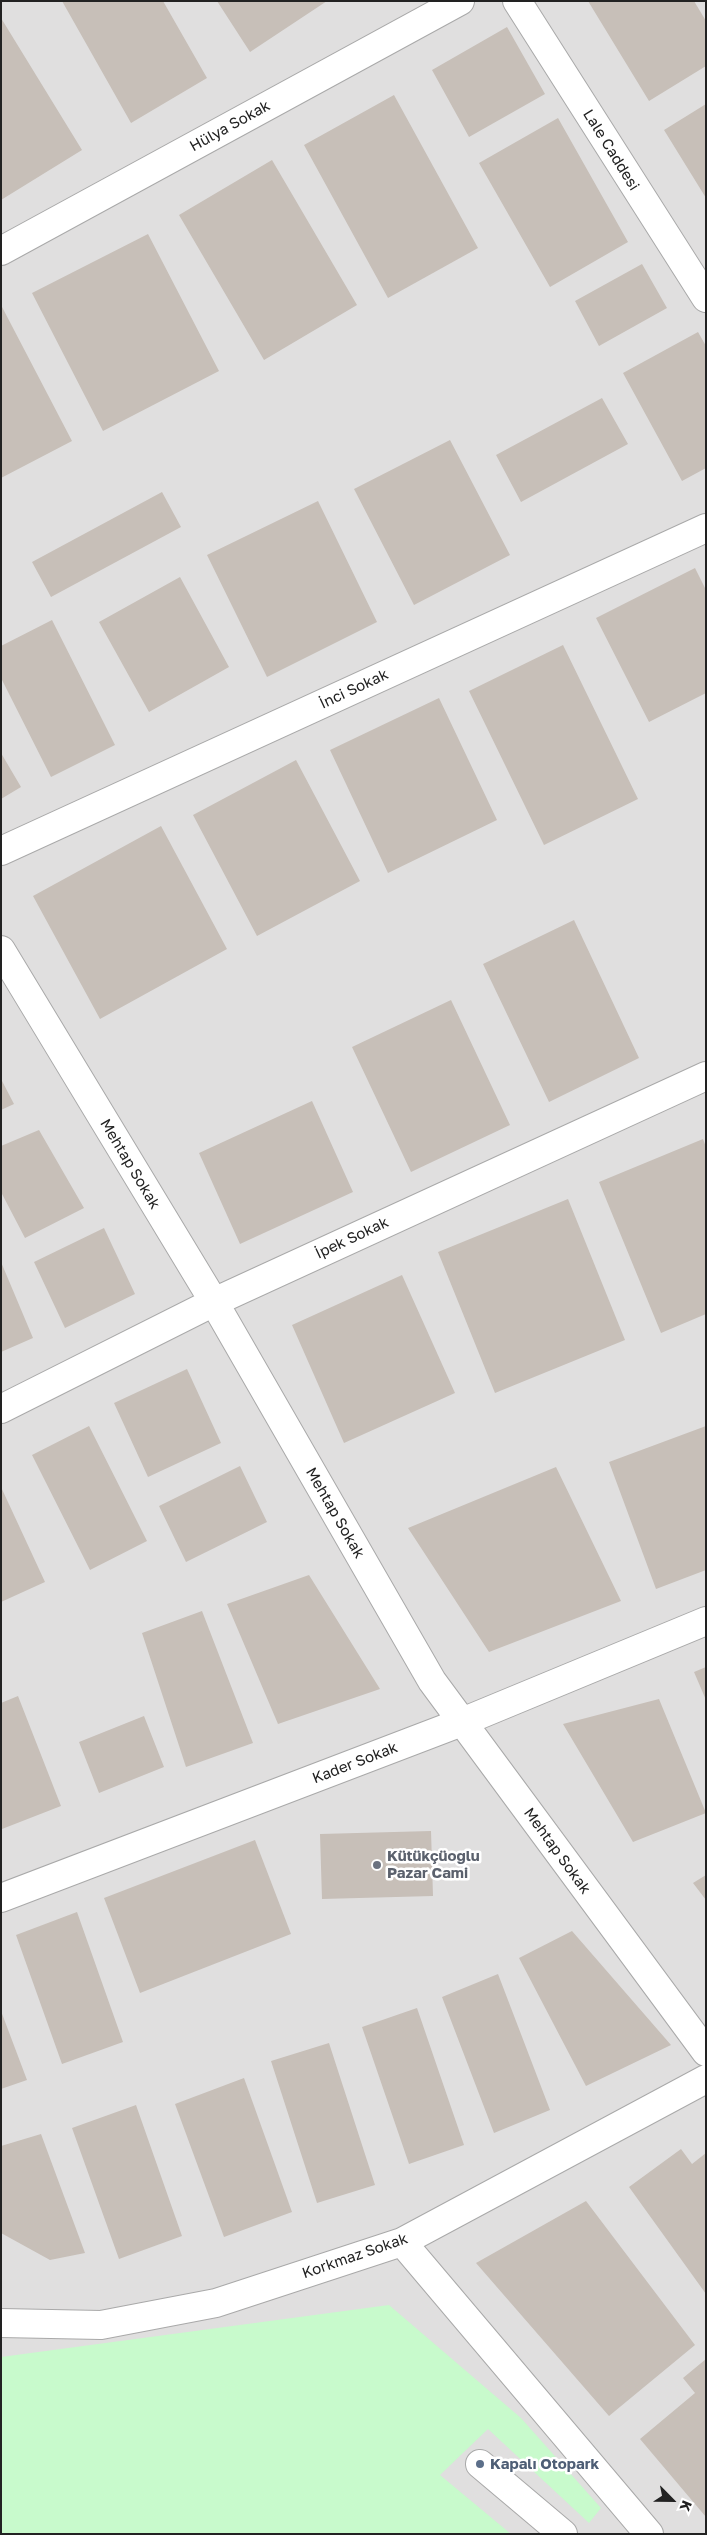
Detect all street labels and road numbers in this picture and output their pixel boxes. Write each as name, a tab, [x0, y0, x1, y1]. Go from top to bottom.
street label: Hülya Sokak	[187, 97, 273, 155]
street label: Lale Caddesi	[579, 106, 643, 194]
street label: İnci Sokak	[317, 665, 391, 713]
street label: Mehtap Sokak	[96, 1116, 164, 1212]
street label: İpek Sokak	[313, 1213, 391, 1263]
street label: Mehtap Sokak	[302, 1464, 368, 1562]
street label: Kader Sokak	[310, 1738, 400, 1788]
street label: Mehtap Sokak	[520, 1804, 594, 1898]
street label: Korkmaz Sokak	[300, 2230, 410, 2282]

